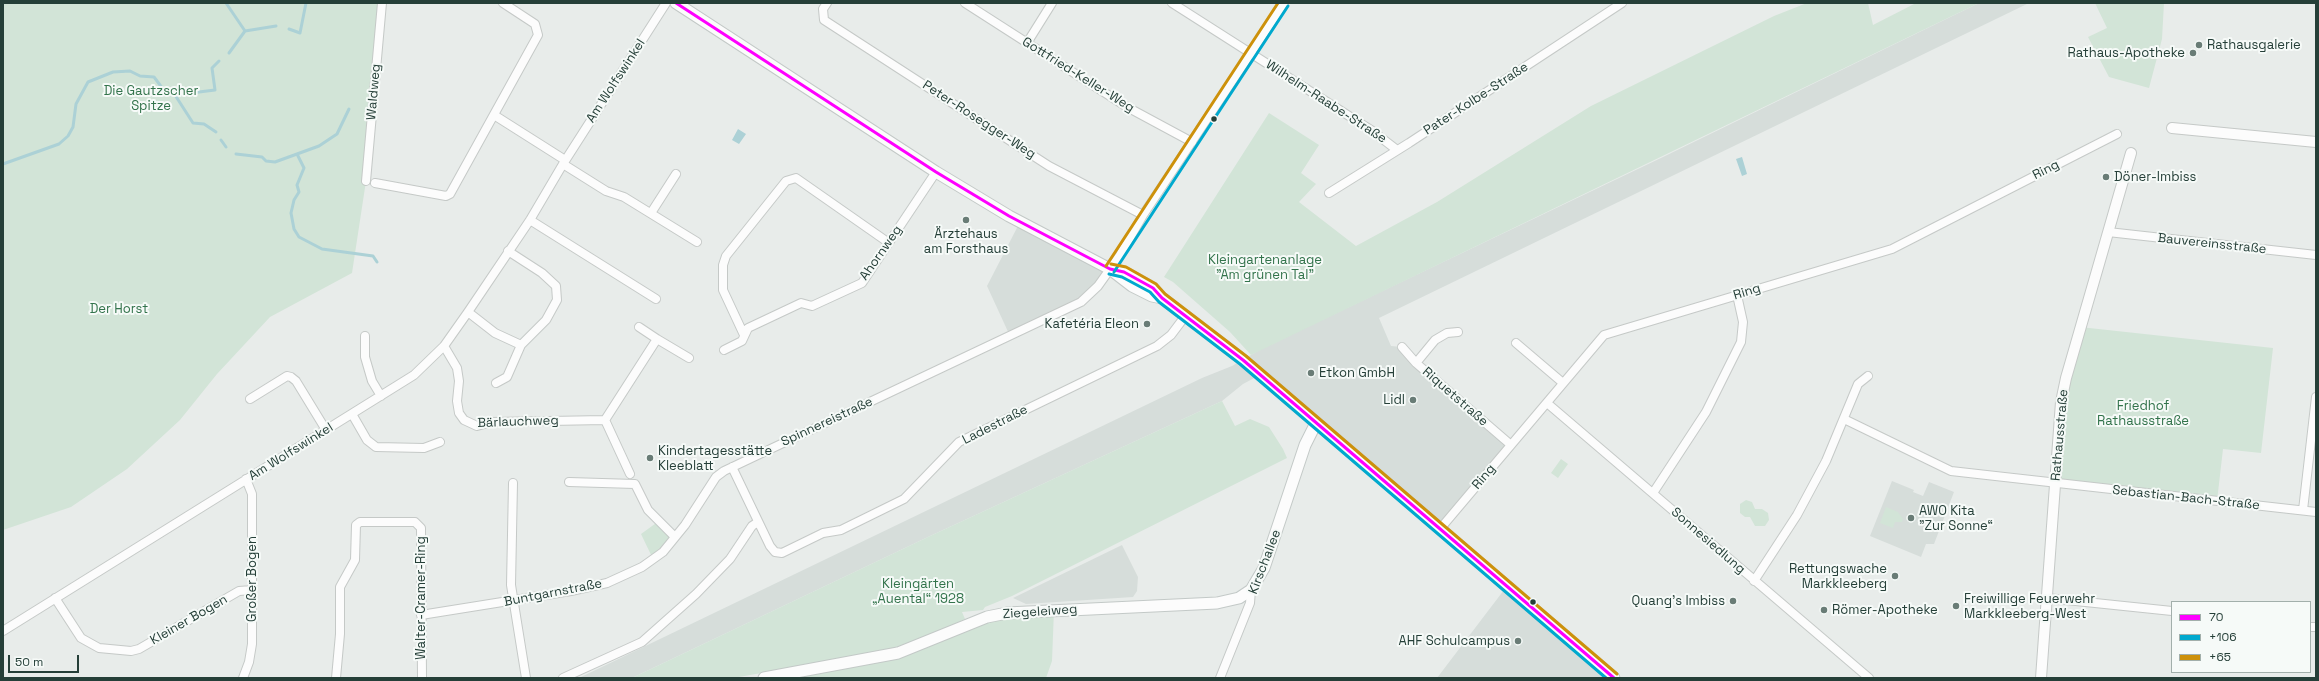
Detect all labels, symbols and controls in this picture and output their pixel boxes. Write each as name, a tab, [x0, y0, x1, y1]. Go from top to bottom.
street label: Gottfried-Keller-Weg	[1019, 34, 1137, 116]
street label: Am Wolfswinkel	[583, 36, 649, 126]
place label: Rathausgalerie	[2207, 37, 2301, 53]
marker: Rathausgalerie	[2194, 40, 2204, 50]
place label: Rathaus-Apotheke	[2068, 45, 2185, 61]
marker: Rathaus-Apotheke	[2188, 48, 2198, 58]
street label: Wilhelm-Raabe-Straße	[1263, 57, 1389, 147]
street label: Pater-Kolbe-Straße	[1421, 59, 1531, 139]
street label: Waldweg	[364, 63, 384, 121]
street label: Peter-Rosegger-Weg	[920, 78, 1038, 162]
park label: Die Gautzscher Spitze	[104, 83, 198, 114]
unlabelled marker	[1209, 114, 1219, 124]
street label: Ring	[2030, 157, 2062, 183]
place label: Döner-Imbiss	[2114, 169, 2196, 185]
marker: Döner-Imbiss	[2101, 172, 2111, 182]
marker: Ärztehaus am Forsthaus	[961, 215, 971, 225]
street label: Ahornweg	[856, 223, 906, 283]
place label: Ärztehaus am Forsthaus	[924, 226, 1008, 257]
street label: Bauvereinsstraße	[2157, 231, 2267, 257]
park label: Kleingartenanlage "Am grünen Tal"	[1208, 252, 1322, 283]
street label: Ring	[1731, 280, 1763, 304]
park label: Der Horst	[90, 301, 148, 317]
place label: Kafetéria Eleon	[1045, 316, 1139, 332]
marker: Kafetéria Eleon	[1142, 319, 1152, 329]
street label: Riquetstraße	[1419, 364, 1491, 430]
place label: Etkon GmbH	[1319, 365, 1395, 381]
marker: Etkon GmbH	[1306, 368, 1316, 378]
street label: Rathausstraße	[2048, 388, 2072, 482]
place label: Lidl	[1383, 392, 1405, 408]
street label: Spinnereistraße	[779, 394, 875, 450]
marker: Lidl	[1408, 395, 1418, 405]
park label: Friedhof Rathausstraße	[2097, 398, 2189, 429]
street label: Ladestraße	[960, 402, 1030, 448]
street label: Bärlauchweg	[477, 413, 559, 431]
street label: Am Wolfswinkel	[246, 420, 336, 484]
place label: Kindertagesstätte Kleeblatt	[658, 443, 772, 474]
marker: Kindertagesstätte Kleeblatt	[645, 453, 655, 463]
street label: Ring	[1469, 461, 1499, 493]
street label: Sebastian-Bach-Straße	[2111, 482, 2261, 514]
place label: AWO Kita "Zur Sonne“	[1919, 503, 1993, 534]
street label: Sonnesiedlung	[1668, 505, 1748, 577]
marker: AWO Kita "Zur Sonne“	[1906, 513, 1916, 523]
street label: Kirschallee	[1246, 528, 1284, 596]
street label: Großer Bogen	[244, 536, 260, 622]
street label: Walter-Cramer-Ring	[413, 536, 429, 660]
place label: Rettungswache Markkleeberg	[1789, 561, 1887, 592]
marker: Rettungswache Markkleeberg	[1890, 571, 1900, 581]
street label: Buntgarnstraße	[503, 576, 603, 610]
park label: Kleingärten „Auental“ 1928	[872, 576, 964, 607]
place label: Freiwillige Feuerwehr Markkleeberg-West	[1964, 591, 2095, 622]
street label: Kleiner Bogen	[148, 592, 230, 648]
place label: Quang's Imbiss	[1632, 593, 1725, 609]
marker: Quang's Imbiss	[1728, 596, 1738, 606]
unlabelled marker	[1528, 597, 1538, 607]
marker: Freiwillige Feuerwehr Markkleeberg-West	[1951, 601, 1961, 611]
legend	[2171, 601, 2311, 673]
street label: Ziegeleiweg	[1002, 602, 1078, 622]
place label: Römer-Apotheke	[1832, 602, 1938, 618]
marker: Römer-Apotheke	[1819, 605, 1829, 615]
text: 70	[2209, 609, 2223, 625]
text: +106	[2209, 629, 2237, 645]
place label: AHF Schulcampus	[1399, 633, 1510, 649]
marker: AHF Schulcampus	[1513, 636, 1523, 646]
scale bar	[10, 647, 81, 673]
text: +65	[2209, 649, 2231, 665]
text: 50 m	[15, 654, 43, 670]

